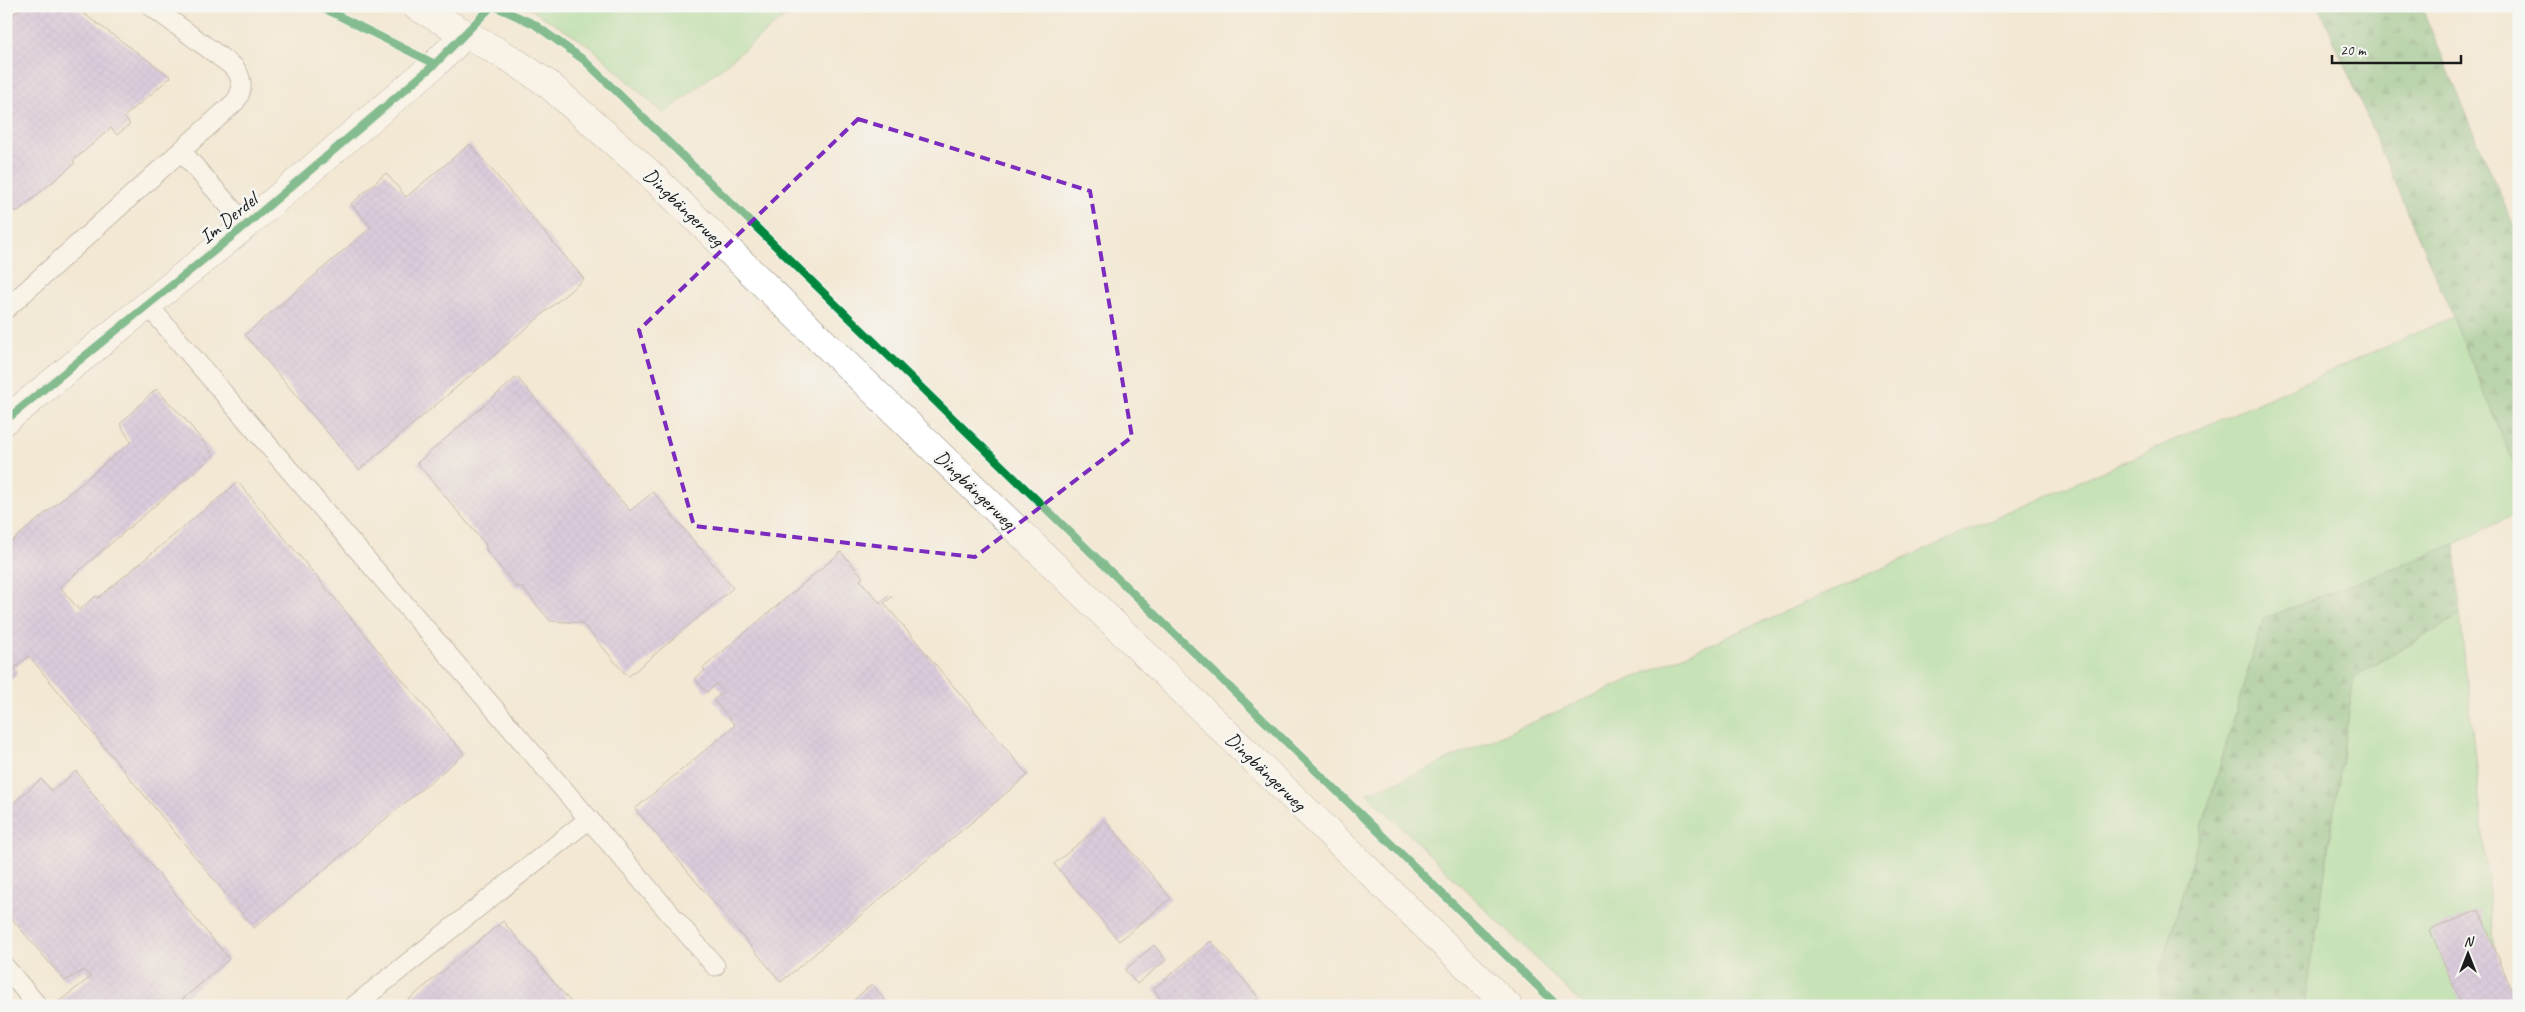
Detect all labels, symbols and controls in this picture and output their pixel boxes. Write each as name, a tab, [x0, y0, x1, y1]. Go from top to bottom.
scale bar	[2332, 32, 2461, 64]
text: 20 m	[2340, 41, 2367, 60]
street label: Dingbängerweg	[638, 163, 731, 253]
street label: Im Derdel	[194, 185, 265, 249]
street label: Dingbängerweg	[929, 445, 1022, 535]
street label: Dingbängerweg	[1220, 727, 1313, 817]
north arrow	[2442, 930, 2492, 980]
text: N	[2464, 933, 2475, 950]

